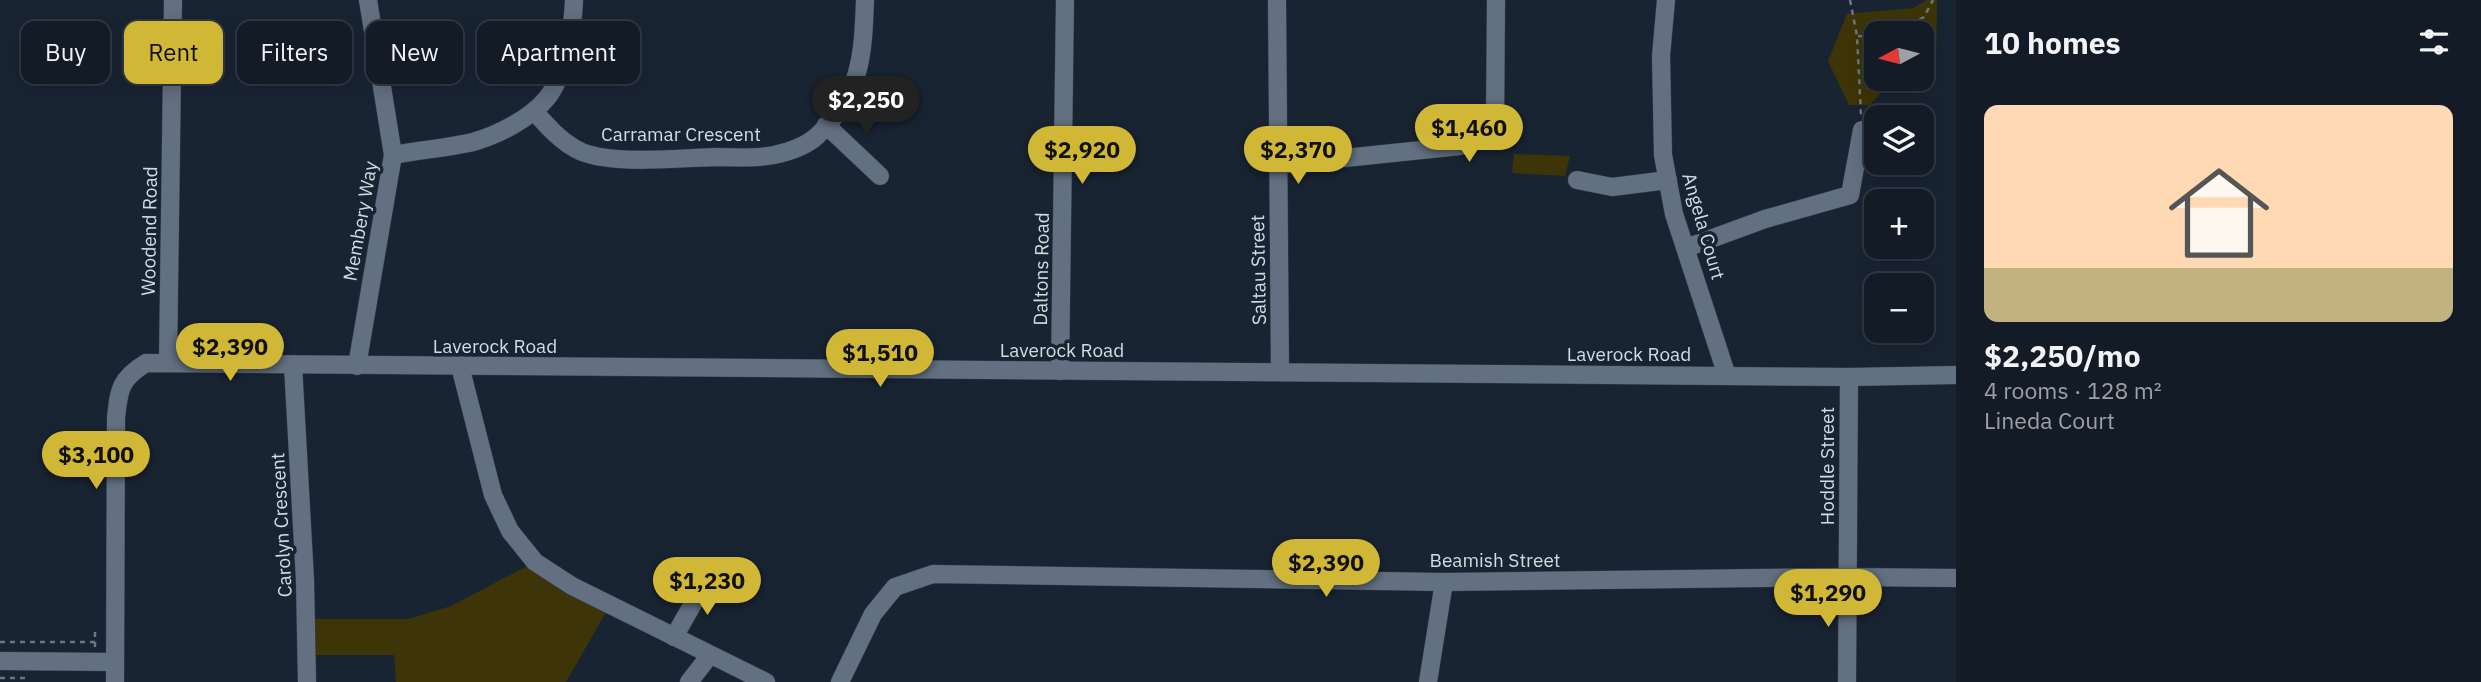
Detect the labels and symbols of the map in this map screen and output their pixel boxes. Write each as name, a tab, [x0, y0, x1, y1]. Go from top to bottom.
north arrow	[1864, 21, 1934, 91]
pin: $2,250	[809, 76, 923, 136]
pin: $1,460	[1412, 104, 1526, 164]
street label: Carramar Crescent	[601, 122, 761, 146]
pin: $2,920	[1025, 127, 1139, 186]
pin: $2,370	[1241, 127, 1355, 186]
street label: Membery Way	[338, 159, 382, 283]
street label: Woodend Road	[136, 166, 162, 296]
street label: Angela Court	[1677, 170, 1731, 282]
street label: Daltons Road	[1028, 212, 1054, 326]
street label: Saltau Street	[1245, 215, 1271, 325]
pin: $2,390	[173, 324, 287, 383]
pin: $1,510	[823, 330, 937, 389]
street label: Laverock Road	[433, 334, 557, 358]
street label: Laverock Road	[1000, 338, 1124, 362]
street label: Laverock Road	[1567, 342, 1691, 366]
street label: Hoddle Street	[1815, 407, 1839, 525]
pin: $3,100	[39, 432, 153, 491]
street label: Carolyn Crescent	[265, 452, 297, 598]
pin: $2,390	[1269, 540, 1383, 599]
street label: Beamish Street	[1430, 548, 1560, 572]
pin: $1,230	[650, 558, 764, 617]
pin: $1,290	[1771, 570, 1885, 629]

